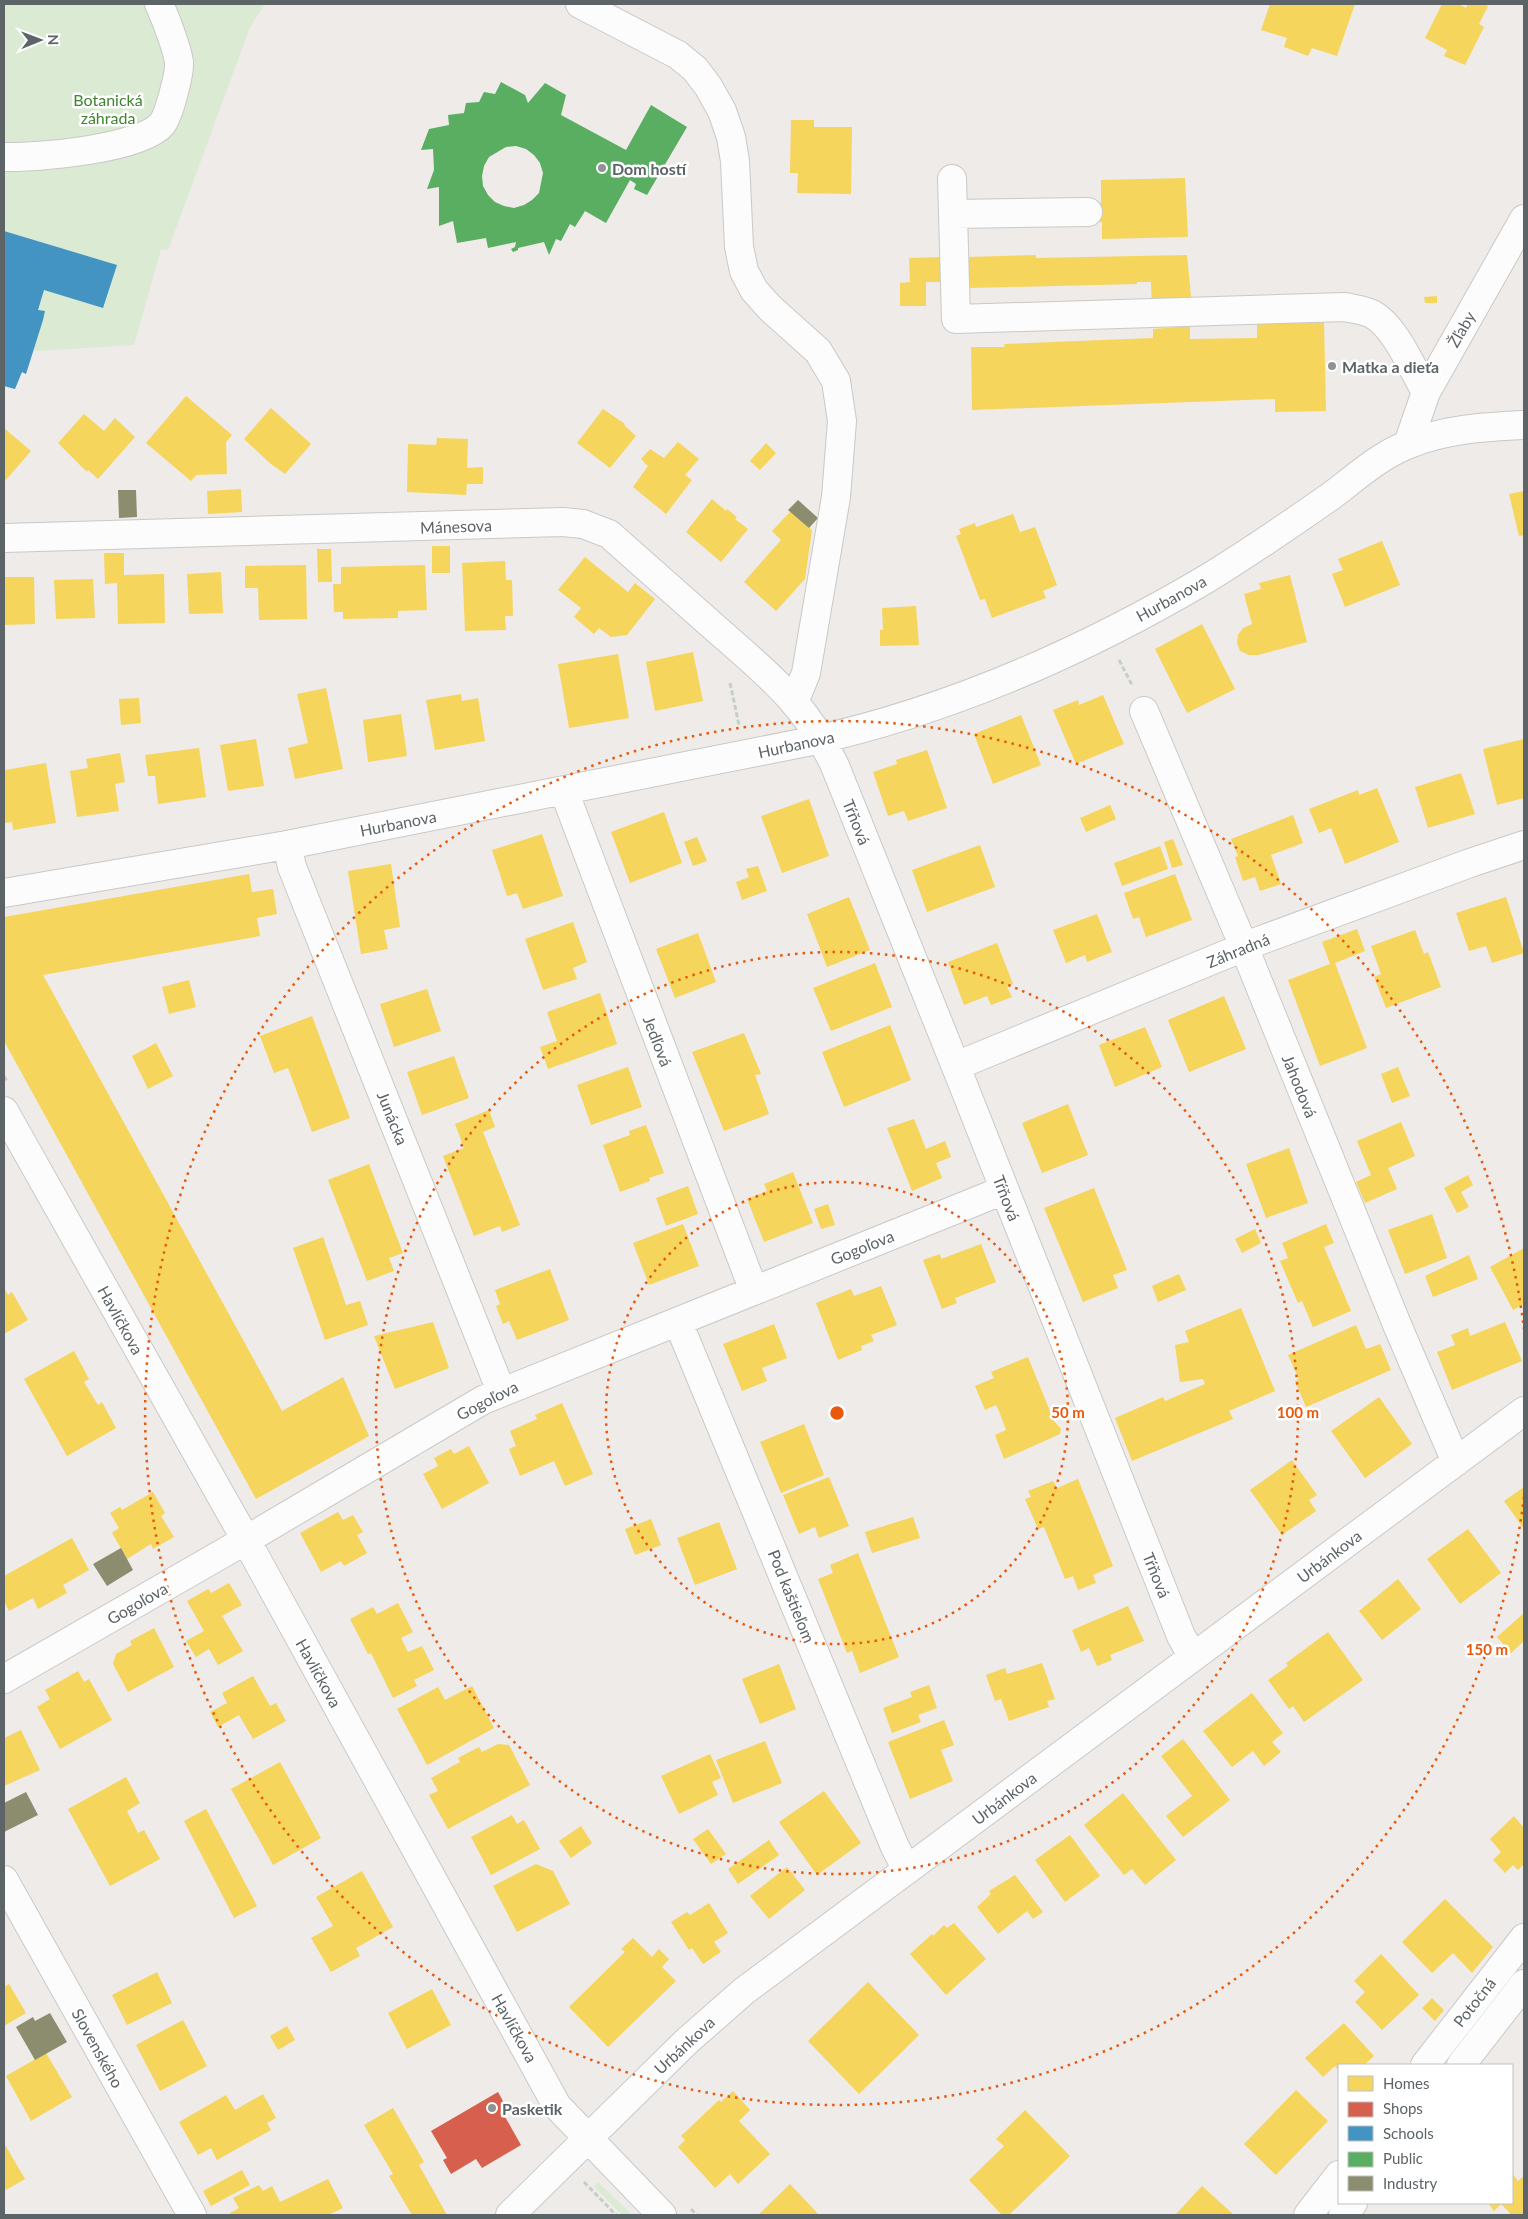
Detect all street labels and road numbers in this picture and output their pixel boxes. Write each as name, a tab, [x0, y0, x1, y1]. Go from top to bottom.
street label: Žľaby	[1443, 307, 1479, 350]
street label: Mánesova	[420, 515, 492, 537]
street label: Hurbanova	[1132, 571, 1210, 625]
street label: Hurbanova	[756, 727, 836, 761]
street label: Tŕňová	[839, 797, 875, 847]
street label: Hurbanova	[358, 806, 438, 840]
street label: Záhradná	[1204, 929, 1272, 971]
street label: Jedľová	[640, 1013, 676, 1069]
street label: Jahodová	[1279, 1052, 1321, 1120]
street label: Junácka	[374, 1088, 412, 1148]
street label: Tŕňová	[990, 1173, 1024, 1223]
street label: Gogoľova	[828, 1226, 896, 1268]
street label: Havlíčkova	[94, 1282, 148, 1358]
street label: Gogoľova	[453, 1376, 521, 1424]
street label: Urbánkova	[1293, 1526, 1365, 1586]
street label: Pod kaštieľom	[765, 1547, 819, 1645]
street label: Tŕňová	[1139, 1550, 1175, 1600]
street label: Gogoľova	[103, 1578, 171, 1628]
street label: Havlíčkova	[292, 1635, 346, 1711]
street label: Urbánkova	[968, 1768, 1040, 1828]
street label: Potočná	[1449, 1974, 1499, 2030]
street label: Havlíčkova	[488, 1990, 542, 2066]
street label: Slovenského	[68, 2005, 128, 2091]
street label: Urbánkova	[650, 2012, 718, 2078]

